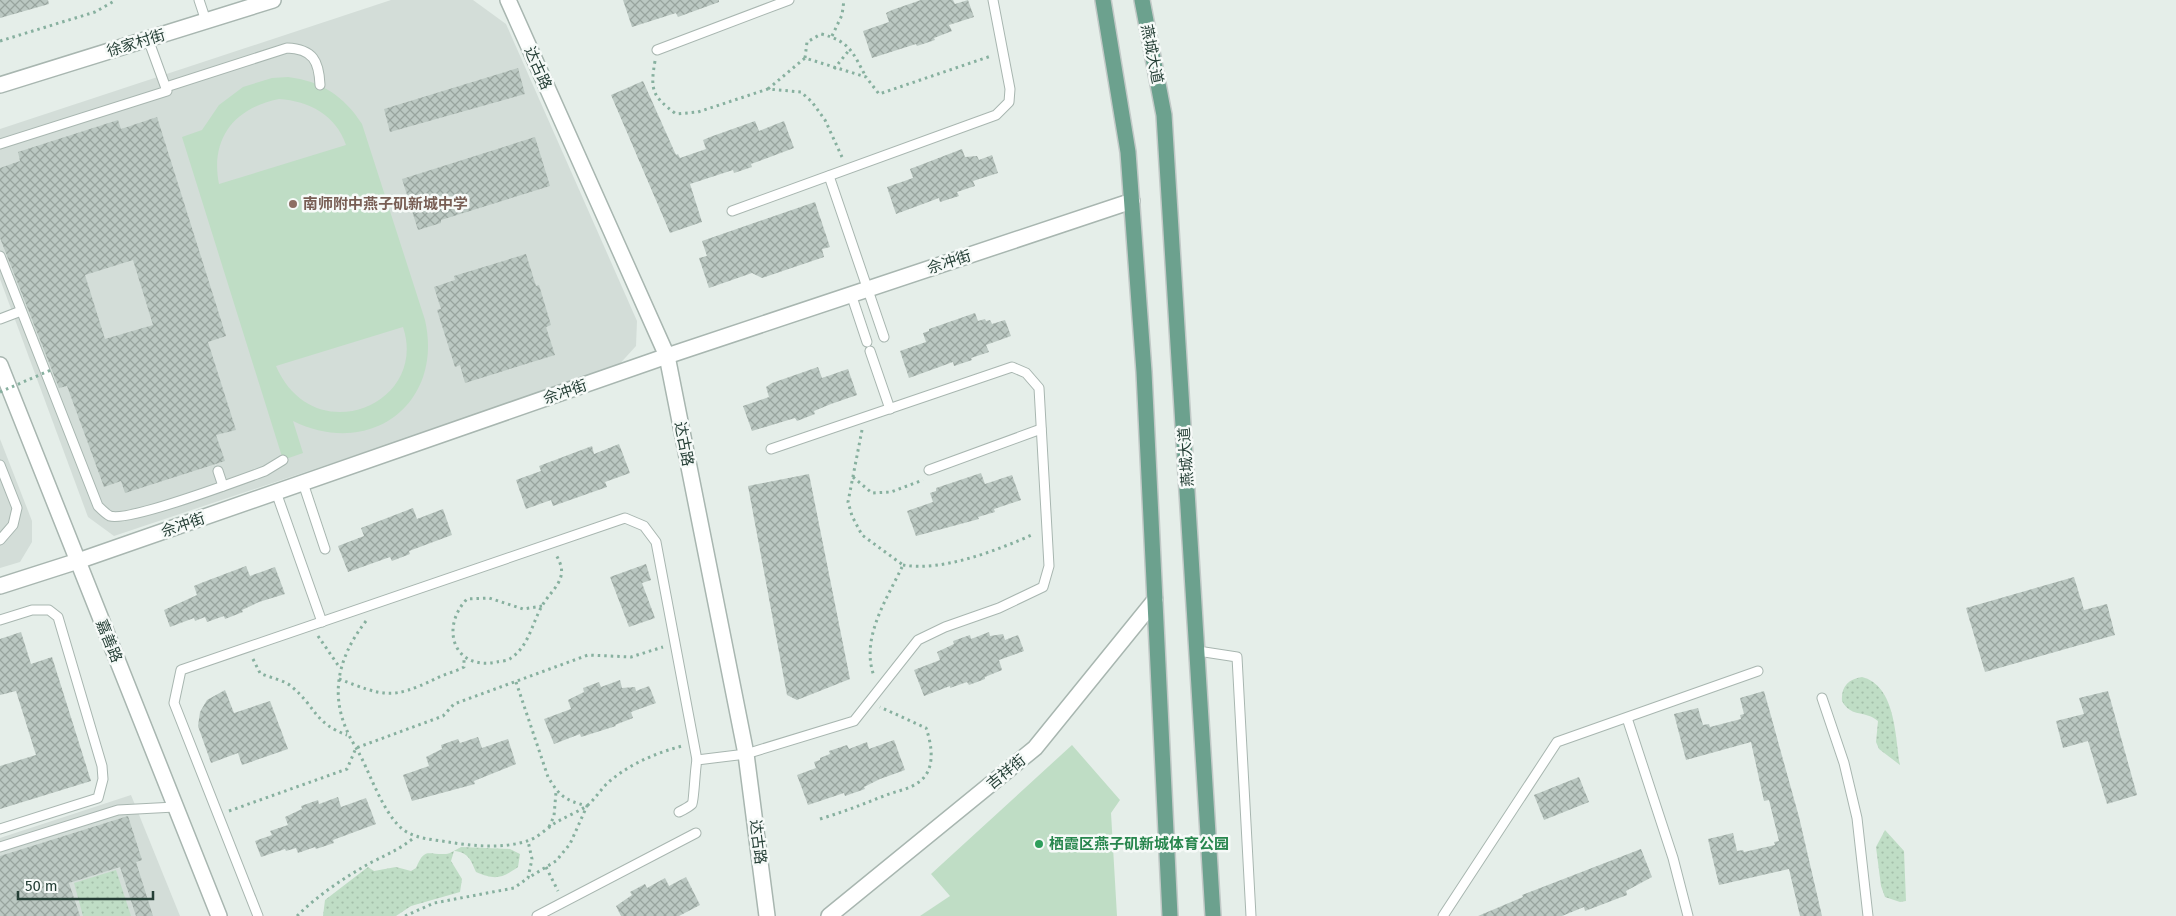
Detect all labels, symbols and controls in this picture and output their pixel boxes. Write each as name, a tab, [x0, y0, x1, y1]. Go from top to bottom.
street label: 燕城大道	[1137, 23, 1167, 85]
street label: 徐家村街	[105, 26, 167, 60]
street label: 达古路	[521, 44, 555, 92]
place label: 南师附中燕子矶新城中学	[303, 195, 468, 213]
marker: 南师附中燕子矶新城中学	[287, 198, 299, 210]
street label: 佘冲街	[925, 246, 973, 278]
street label: 佘冲街	[541, 376, 589, 408]
street label: 达古路	[671, 420, 697, 468]
street label: 燕城大道	[1175, 426, 1197, 488]
street label: 佘冲街	[159, 509, 207, 541]
street label: 嘉善路	[92, 617, 126, 665]
street label: 吉祥街	[983, 751, 1029, 793]
street label: 达古路	[746, 819, 770, 865]
place label: 栖霞区燕子矶新城体育公园	[1049, 835, 1229, 853]
marker: 栖霞区燕子矶新城体育公园	[1033, 838, 1045, 850]
scale bar	[18, 868, 152, 900]
text: 50 m	[25, 877, 58, 895]

